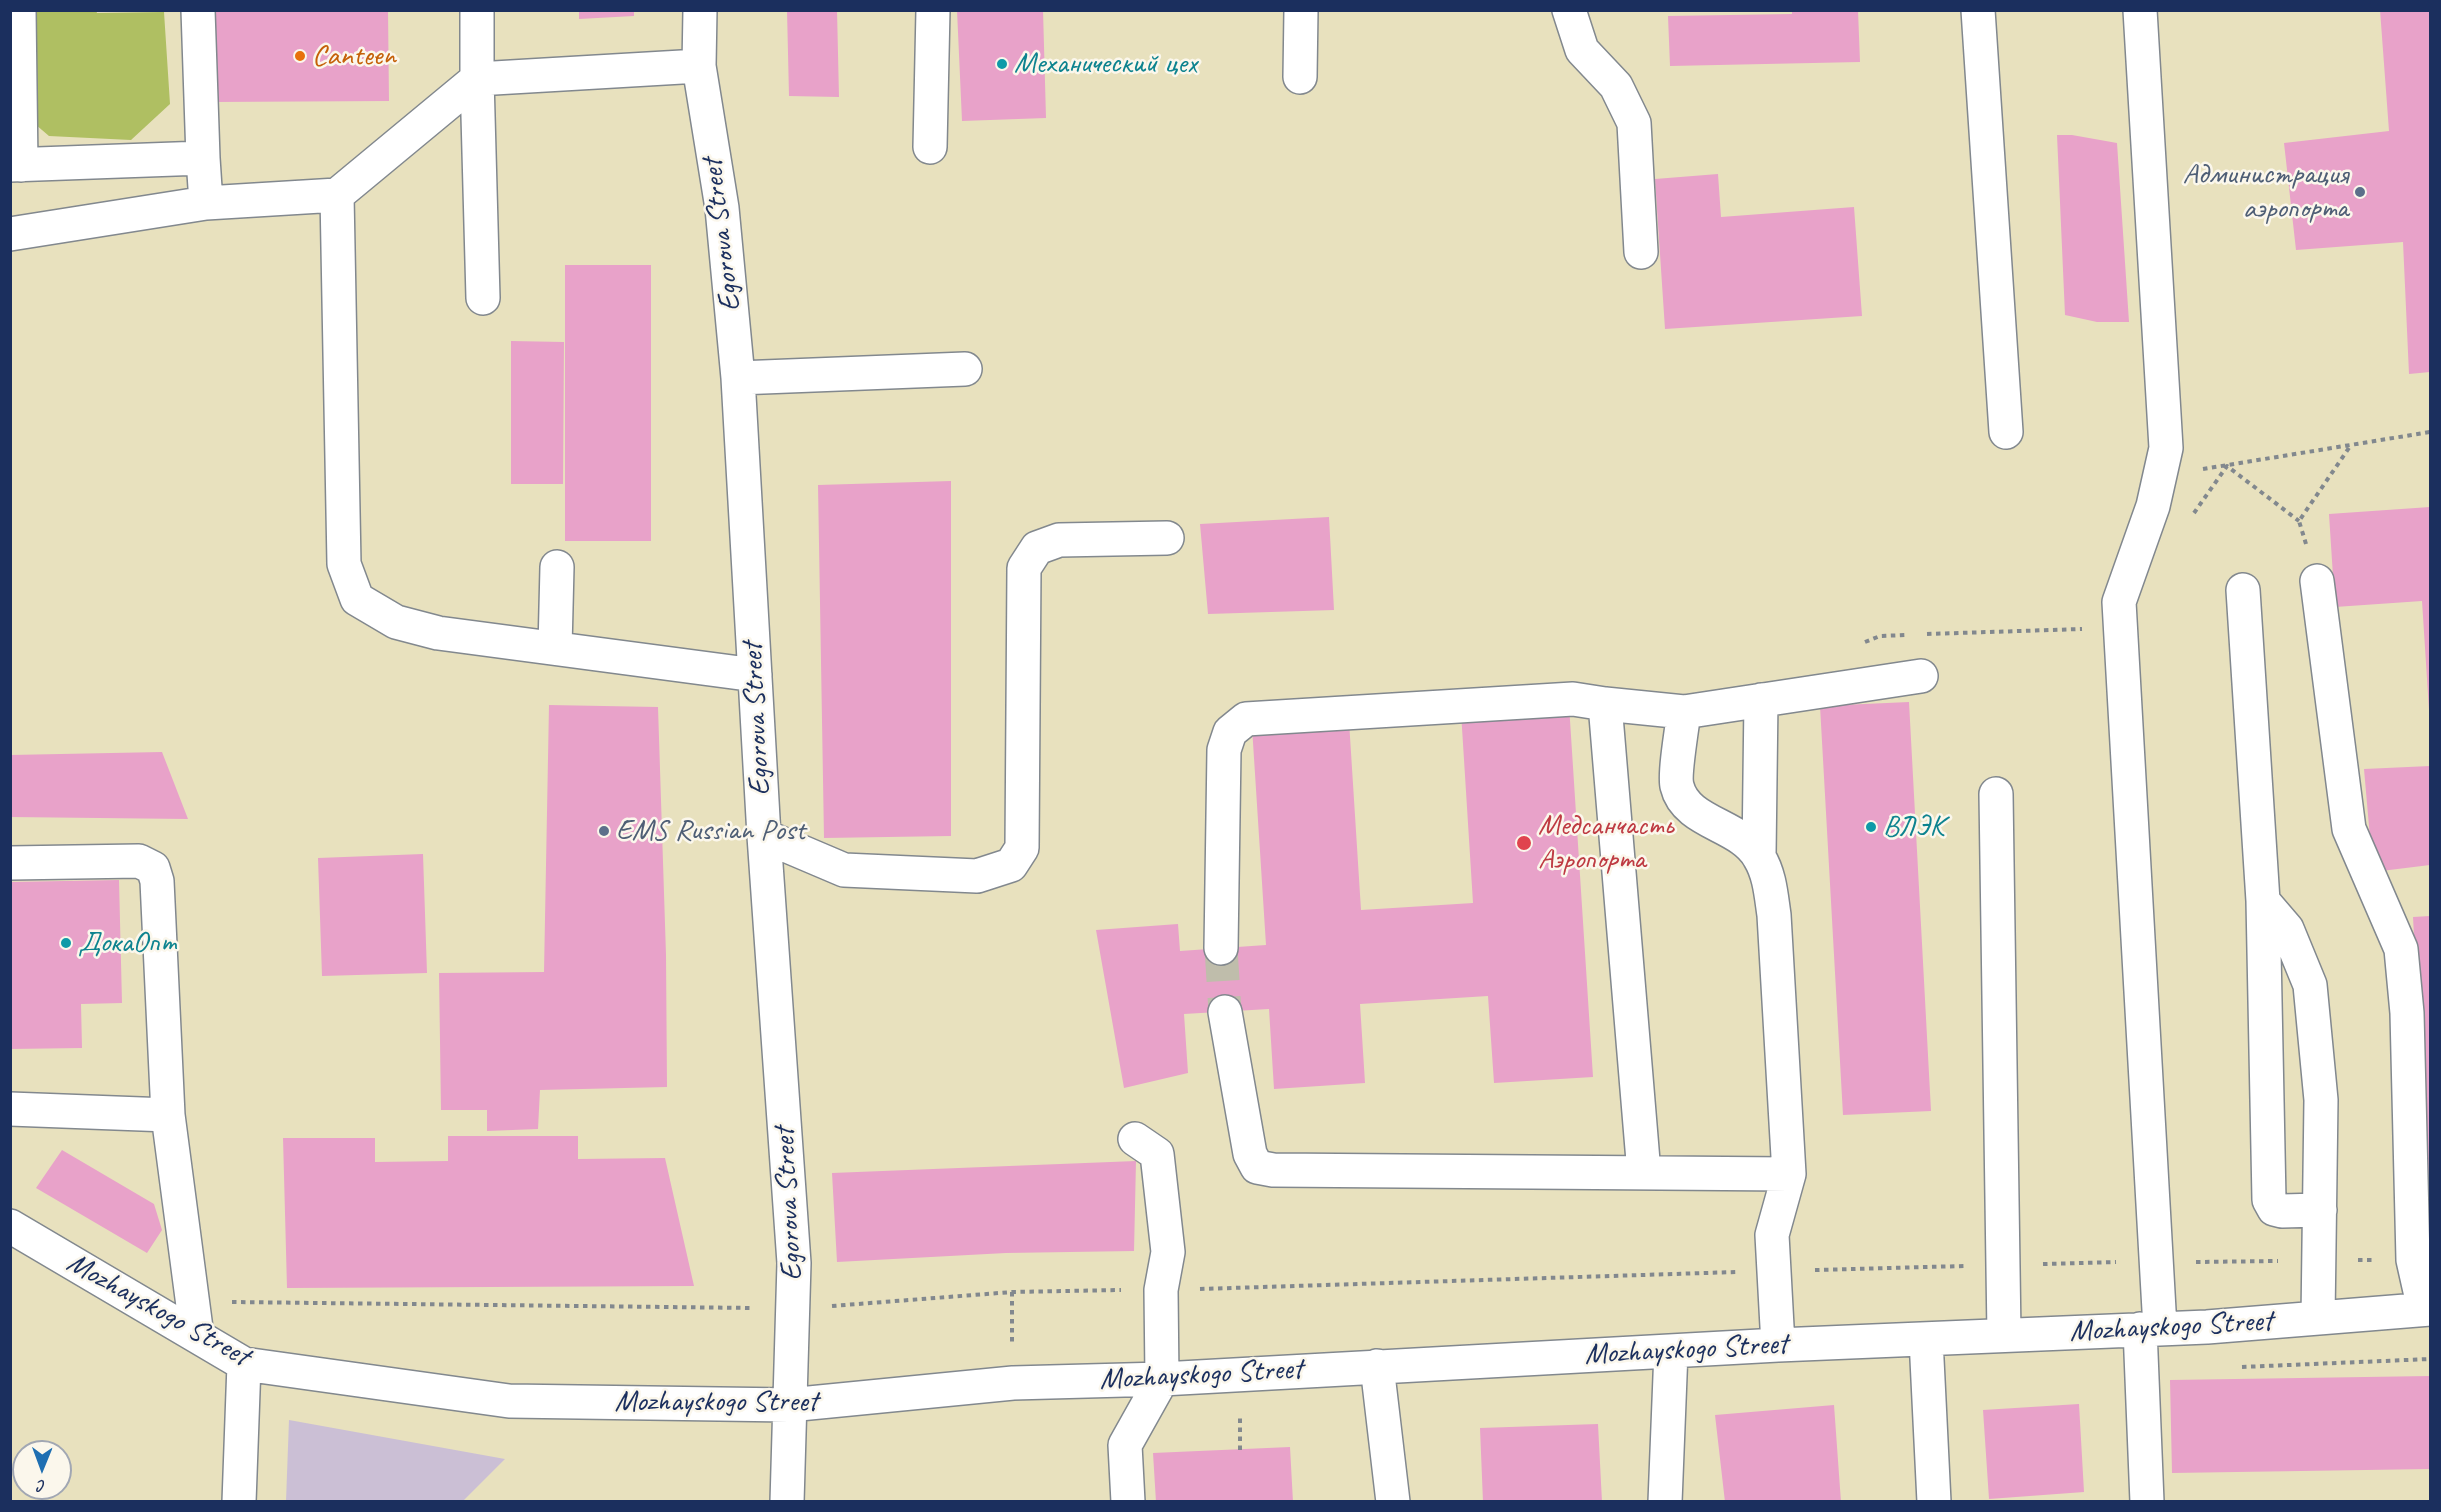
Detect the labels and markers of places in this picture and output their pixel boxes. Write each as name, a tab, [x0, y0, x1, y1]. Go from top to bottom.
place label: Canteen	[312, 38, 396, 74]
place label: Механический цех	[1014, 46, 1197, 82]
marker: Canteen	[293, 49, 307, 63]
marker: Механический цех	[995, 57, 1009, 71]
place label: Администрация аэропорта	[2183, 157, 2348, 228]
marker: Администрация аэропорта	[2353, 185, 2367, 199]
place label: Медсанчасть Аэропорта	[1538, 808, 1674, 878]
place label: ВЛЭК	[1883, 809, 1944, 845]
place label: EMS Russian Рost	[616, 813, 805, 849]
marker: ВЛЭК	[1864, 820, 1878, 834]
marker: EMS Russian Рost	[597, 824, 611, 838]
marker: Медсанчасть Аэропорта	[1515, 834, 1533, 852]
place label: ДокаОпт	[78, 925, 177, 961]
marker: ДокаОпт	[59, 936, 73, 950]

